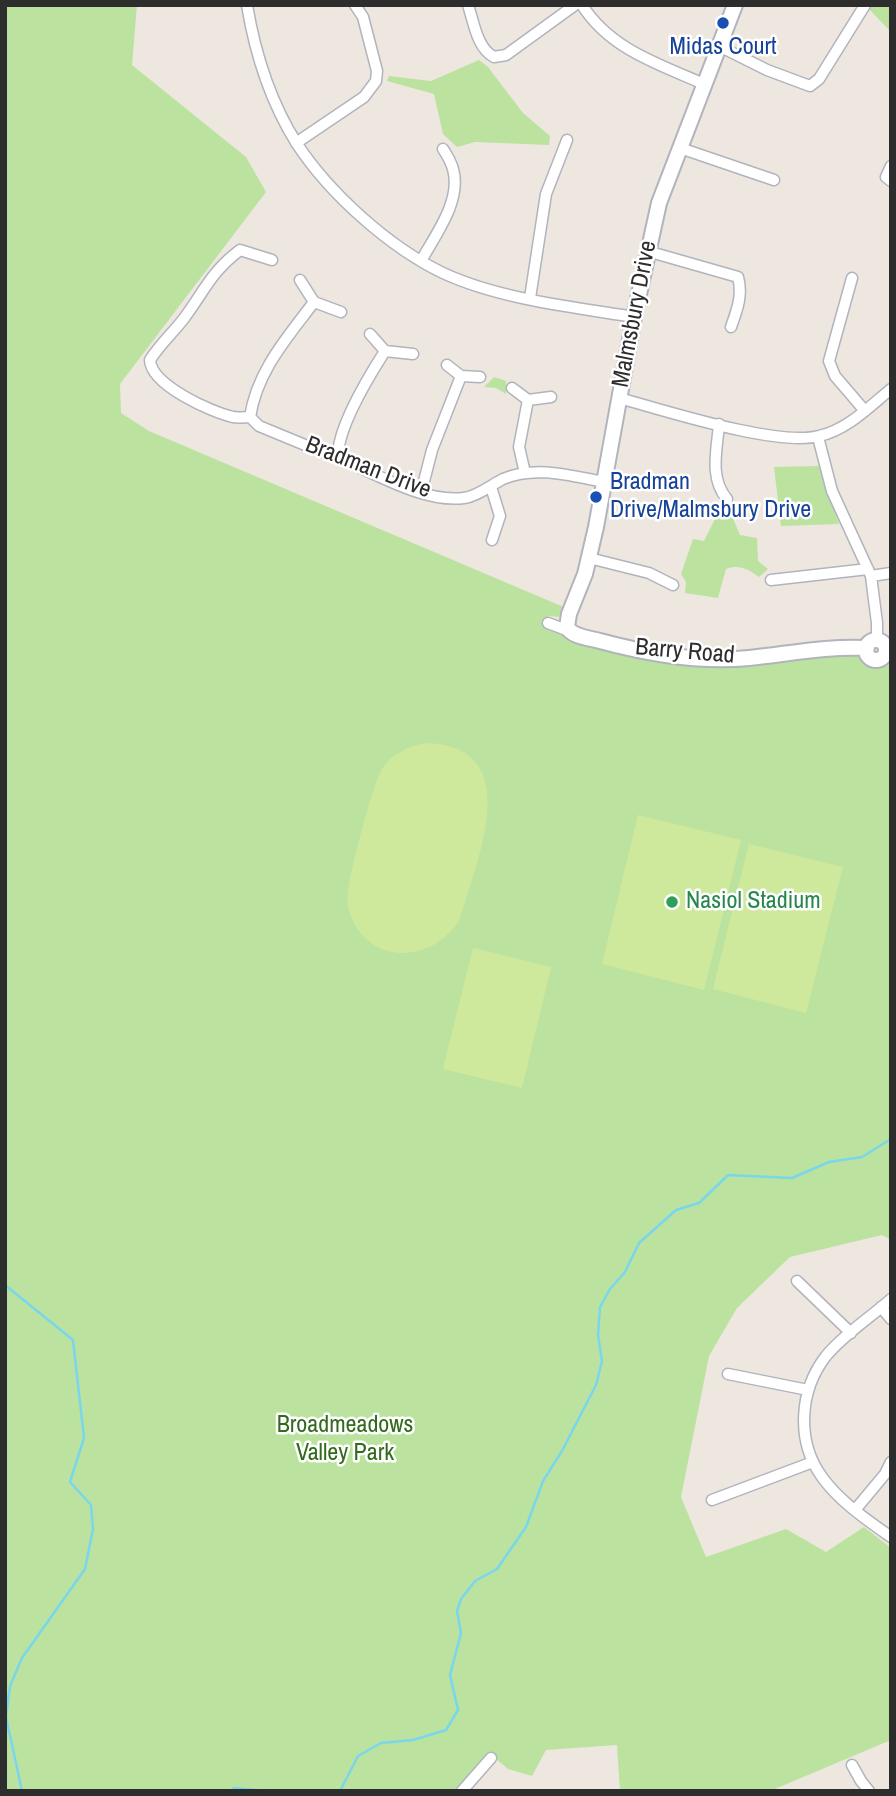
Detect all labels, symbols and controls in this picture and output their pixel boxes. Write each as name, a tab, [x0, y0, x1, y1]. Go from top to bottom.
marker: Midas Court	[715, 15, 731, 31]
place label: Midas Court	[669, 34, 777, 62]
street label: Malmsbury Drive	[607, 238, 663, 390]
street label: Bradman Drive	[301, 431, 435, 505]
place label: Bradman Drive/Malmsbury Drive	[610, 469, 811, 525]
marker: Bradman Drive/Malmsbury Drive	[588, 489, 604, 505]
street label: Barry Road	[634, 633, 736, 671]
place label: Nasiol Stadium	[686, 888, 821, 916]
marker: Nasiol Stadium	[664, 894, 680, 910]
park label: Broadmeadows Valley Park	[277, 1412, 413, 1468]

